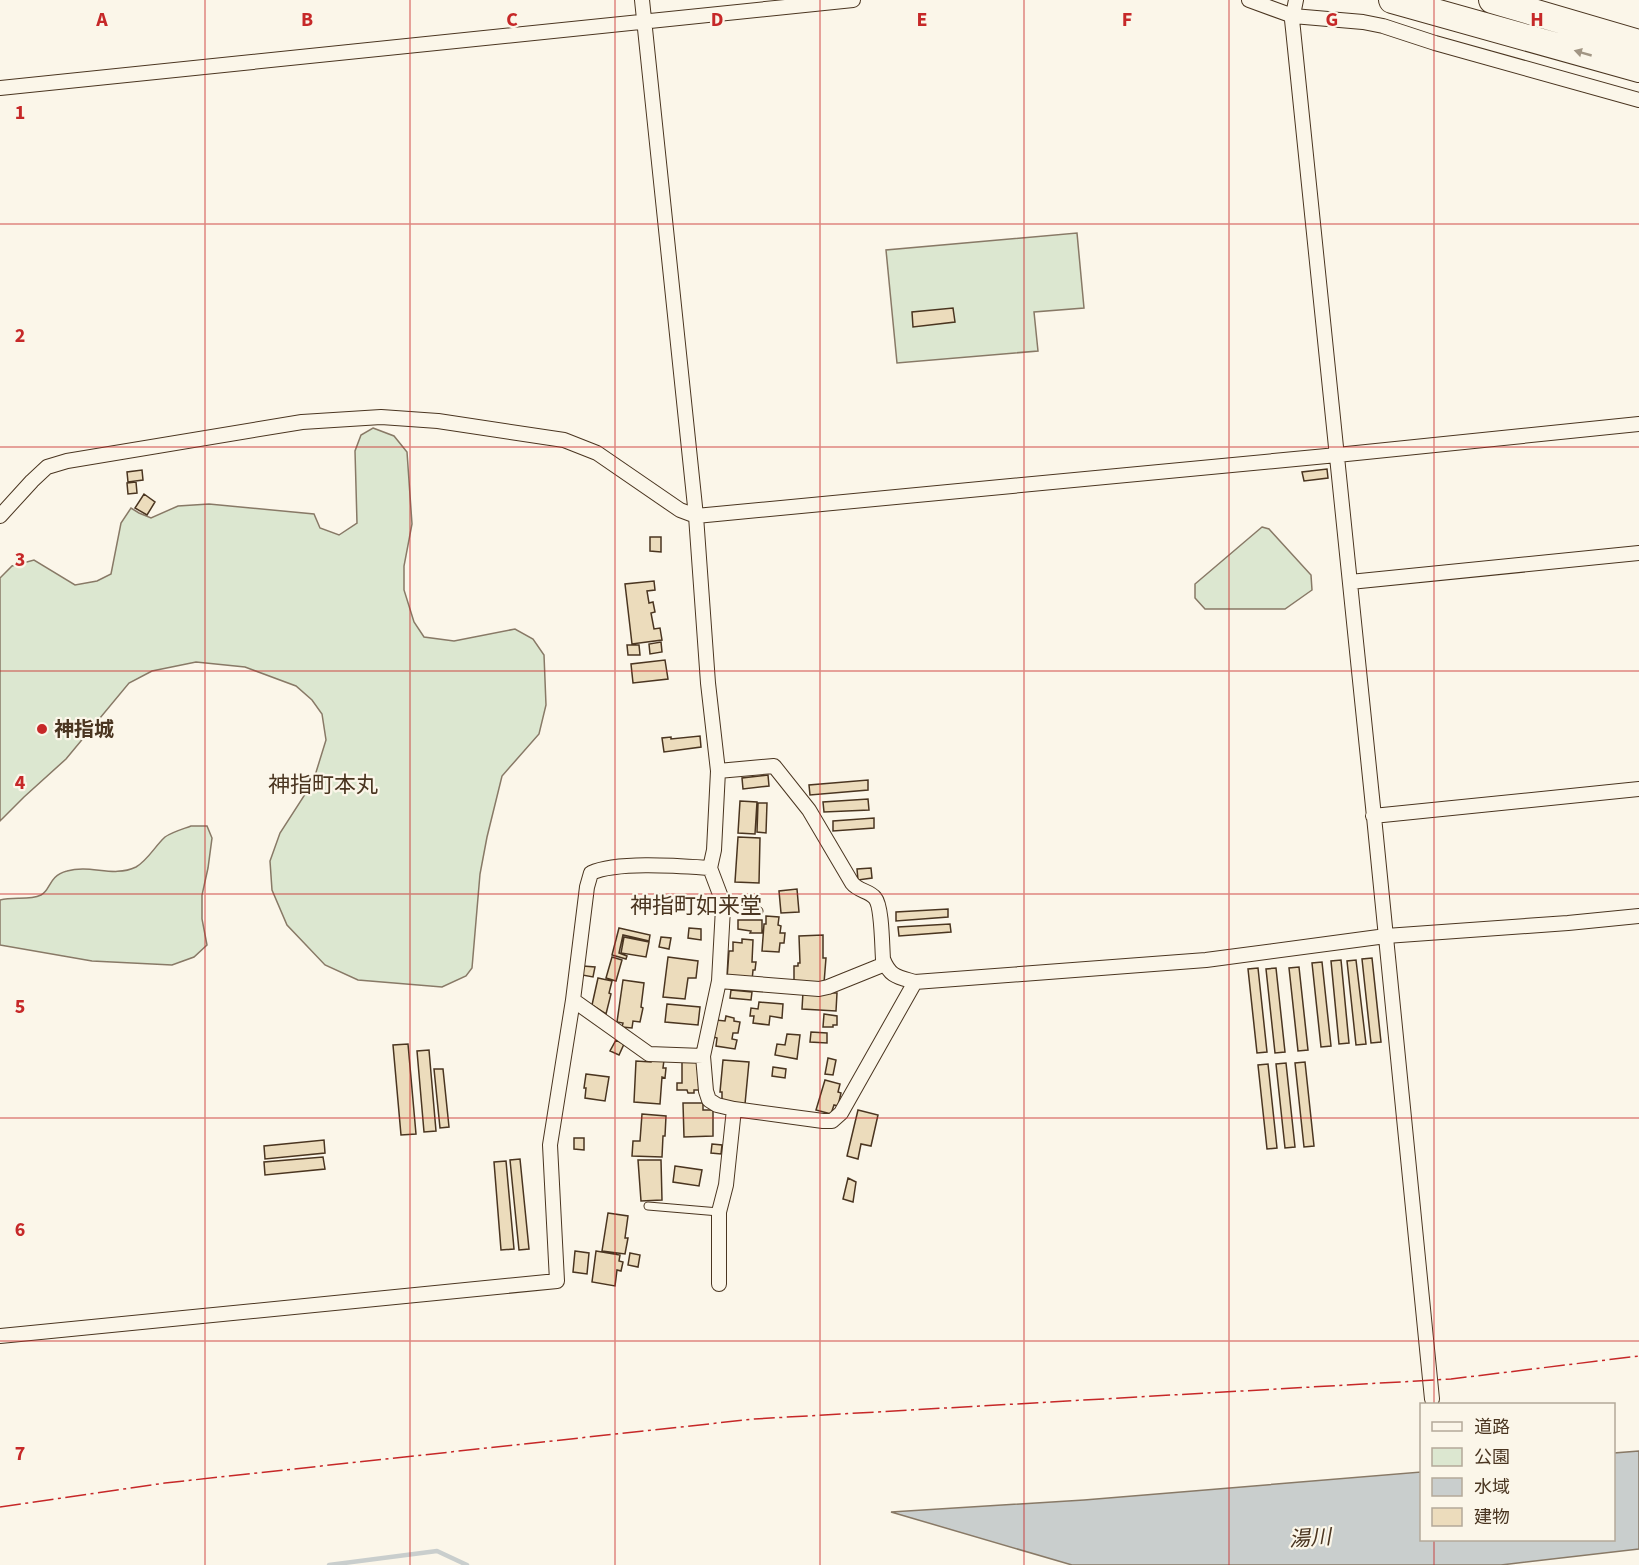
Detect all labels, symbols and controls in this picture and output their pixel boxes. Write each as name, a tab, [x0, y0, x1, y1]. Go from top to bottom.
text: A	[95, 6, 108, 34]
text: B	[301, 6, 313, 34]
text: C	[506, 6, 518, 34]
text: D	[711, 6, 723, 34]
text: E	[917, 6, 927, 34]
text: F	[1122, 6, 1132, 34]
text: G	[1326, 6, 1338, 34]
text: H	[1530, 6, 1544, 34]
one-way arrow	[1574, 48, 1592, 57]
text: 1	[15, 99, 25, 127]
text: 2	[15, 322, 25, 350]
text: 3	[15, 546, 25, 574]
place label: 神指城	[54, 716, 114, 744]
marker: 神指城	[35, 722, 49, 736]
text: 4	[15, 769, 26, 797]
district label: 神指町本丸	[268, 769, 378, 801]
district label: 神指町如来堂	[630, 890, 762, 922]
text: 5	[15, 993, 25, 1021]
text: 6	[15, 1216, 25, 1244]
legend	[1420, 1403, 1615, 1541]
text: 道路	[1474, 1415, 1510, 1440]
text: 7	[15, 1440, 25, 1468]
text: 公園	[1474, 1445, 1510, 1470]
text: 水域	[1474, 1475, 1510, 1500]
text: 建物	[1474, 1505, 1510, 1530]
water label: 湯川	[1288, 1521, 1334, 1554]

